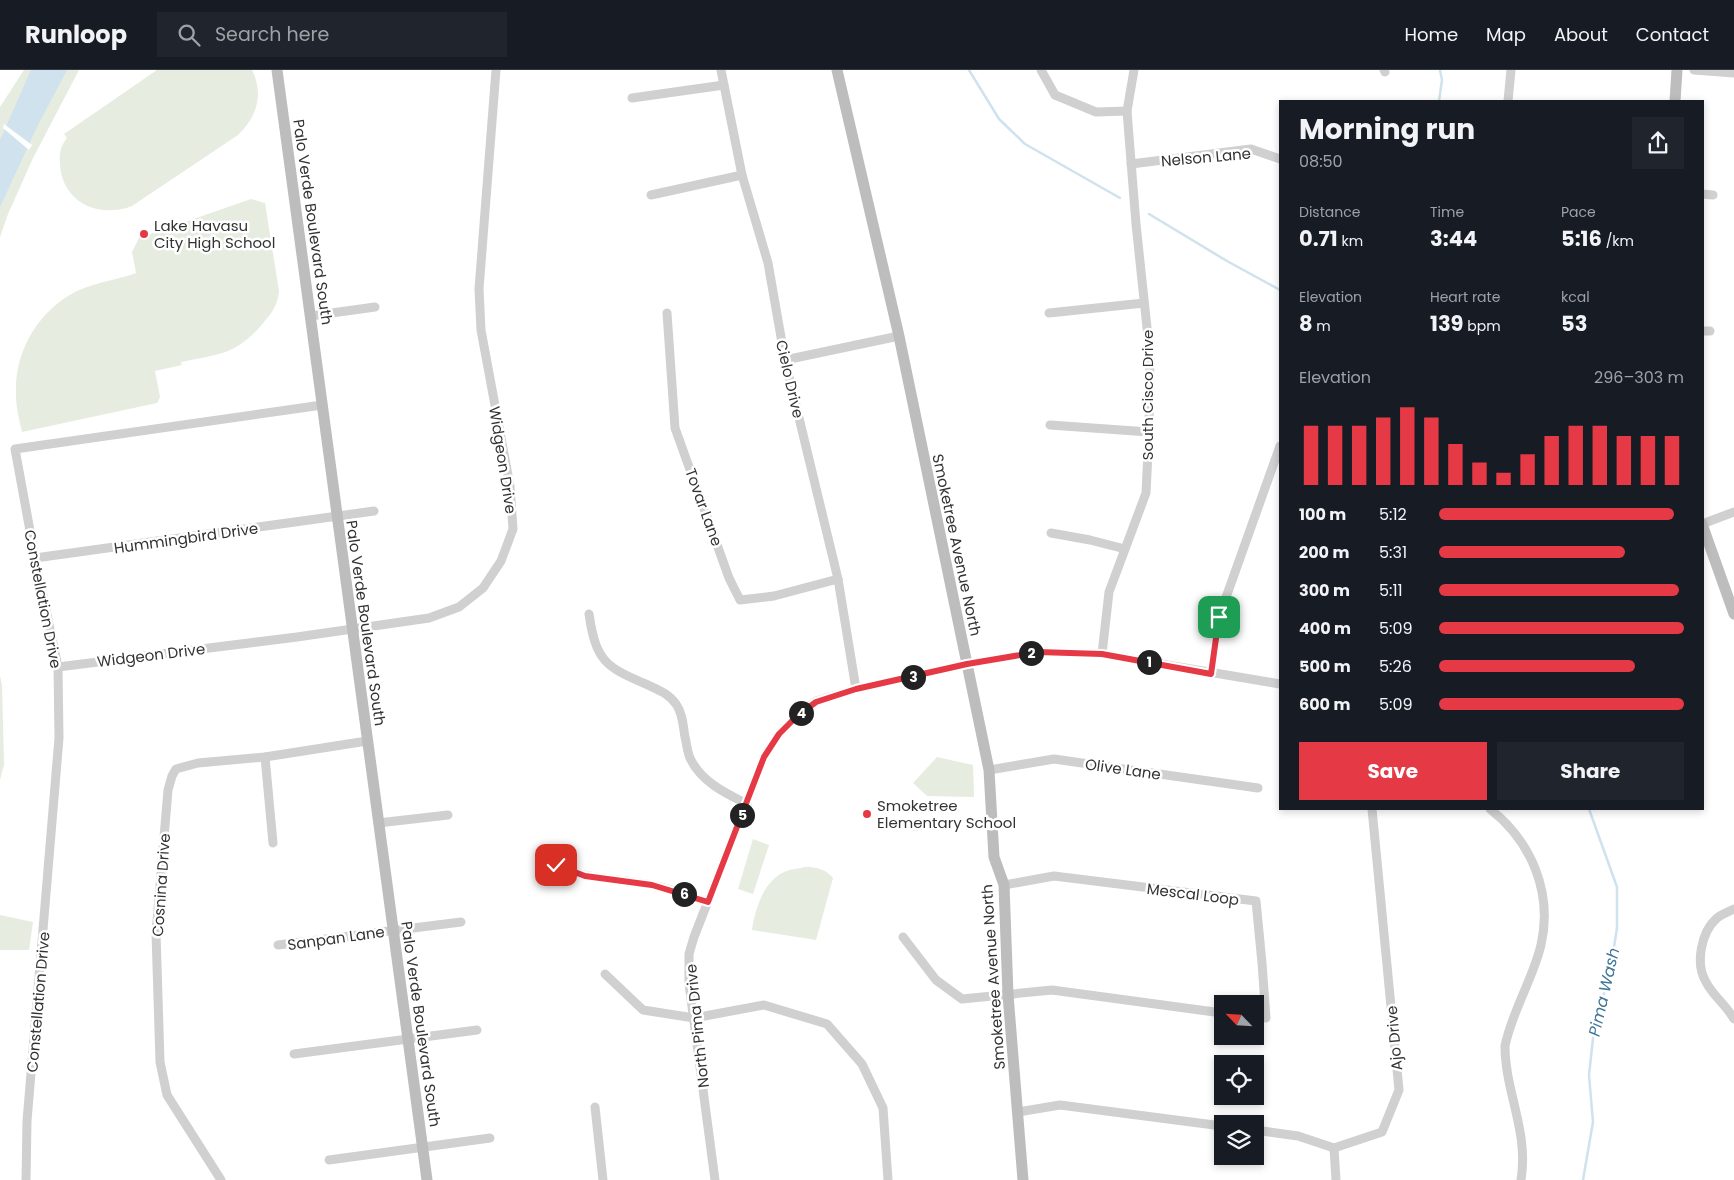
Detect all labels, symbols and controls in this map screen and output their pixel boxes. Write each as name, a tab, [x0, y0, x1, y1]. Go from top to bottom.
search box	[157, 12, 507, 57]
text: Runloop	[25, 18, 127, 51]
icon: search	[175, 21, 203, 49]
text: Search here	[215, 21, 329, 48]
text: Home	[1404, 22, 1458, 47]
text: Map	[1486, 22, 1526, 47]
text: About	[1554, 22, 1608, 47]
text: Contact	[1636, 22, 1709, 47]
text: Morning run	[1299, 110, 1475, 149]
button: share	[1632, 117, 1684, 169]
street label: Palo Verde Boulevard South	[288, 118, 338, 326]
street label: Nelson Lane	[1160, 143, 1252, 171]
text: 08:50	[1299, 150, 1343, 173]
text: Distance	[1299, 202, 1360, 222]
text: Time	[1430, 202, 1464, 222]
text: Pace	[1561, 202, 1596, 222]
place label: Lake Havasu City High School	[154, 215, 275, 253]
text: 0.71	[1299, 224, 1338, 253]
text: 3:44	[1430, 224, 1477, 253]
text: 5:16	[1561, 224, 1602, 253]
marker: Lake Havasu City High School	[138, 228, 150, 240]
text: km	[1338, 231, 1363, 251]
text: /km	[1602, 231, 1634, 251]
text: Elevation	[1299, 287, 1362, 307]
text: Heart rate	[1430, 287, 1500, 307]
text: kcal	[1561, 287, 1590, 307]
text: 8	[1299, 309, 1313, 338]
text: 139	[1430, 309, 1464, 338]
text: 53	[1561, 309, 1587, 338]
text: m	[1313, 316, 1331, 336]
text: bpm	[1464, 316, 1501, 336]
street label: South Cisco Drive	[1137, 330, 1158, 460]
street label: Cielo Drive	[771, 338, 809, 420]
text: Elevation	[1299, 366, 1371, 389]
text: 296–303 m	[1594, 366, 1684, 389]
street label: Widgeon Drive	[484, 405, 522, 515]
street label: Smoketree Avenue North	[927, 452, 987, 638]
street label: Tovar Lane	[680, 465, 728, 549]
text: 100 m	[1299, 503, 1346, 526]
text: 5:12	[1379, 503, 1407, 526]
street label: Hummingbird Drive	[112, 517, 260, 559]
street label: Palo Verde Boulevard South	[341, 519, 391, 727]
street label: Constellation Drive	[19, 528, 67, 670]
text: 200 m	[1299, 541, 1349, 564]
text: 5:31	[1379, 541, 1407, 564]
text: 300 m	[1299, 579, 1350, 602]
text: 5:11	[1379, 579, 1403, 602]
pin	[1198, 596, 1240, 638]
icon: arrive	[1205, 603, 1233, 631]
text: 400 m	[1299, 617, 1351, 640]
text: 5:09	[1379, 617, 1413, 640]
street label: Widgeon Drive	[96, 638, 206, 672]
pin: 2	[1018, 640, 1044, 666]
text: 2	[1028, 643, 1036, 663]
pin: 1	[1136, 650, 1162, 674]
text: 1	[1147, 652, 1152, 672]
text: 500 m	[1299, 655, 1351, 678]
text: 5:26	[1379, 655, 1412, 678]
pin: 3	[900, 664, 926, 690]
text: 3	[909, 667, 918, 687]
text: 600 m	[1299, 693, 1350, 716]
text: 5:09	[1379, 693, 1413, 716]
pin: 4	[788, 700, 814, 726]
text: 4	[797, 703, 806, 723]
button: Save	[1299, 742, 1487, 800]
button: Share	[1497, 742, 1684, 800]
street label: Olive Lane	[1084, 753, 1162, 785]
place label: Smoketree Elementary School	[877, 795, 1016, 833]
pin: 5	[730, 802, 754, 828]
text: 5	[738, 805, 747, 825]
marker: Smoketree Elementary School	[861, 808, 873, 820]
street label: Cosnina Drive	[147, 833, 175, 937]
pin	[535, 844, 577, 886]
icon: check	[542, 851, 570, 879]
street label: Mescal Loop	[1146, 878, 1240, 910]
pin: 6	[672, 882, 696, 906]
text: 6	[680, 884, 689, 904]
street label: Smoketree Avenue North	[976, 884, 1010, 1070]
street label: Palo Verde Boulevard South	[396, 920, 446, 1128]
street label: Sanpan Lane	[286, 921, 386, 955]
street label: Constellation Drive	[21, 931, 55, 1073]
water label: Pima Wash	[1583, 945, 1625, 1039]
street label: North Pima Drive	[680, 963, 714, 1089]
north arrow	[1214, 995, 1264, 1045]
map controls	[1214, 995, 1264, 1165]
street label: Ajo Drive	[1381, 1005, 1407, 1071]
button: locate	[1214, 1055, 1264, 1105]
button: layers	[1214, 1115, 1264, 1165]

